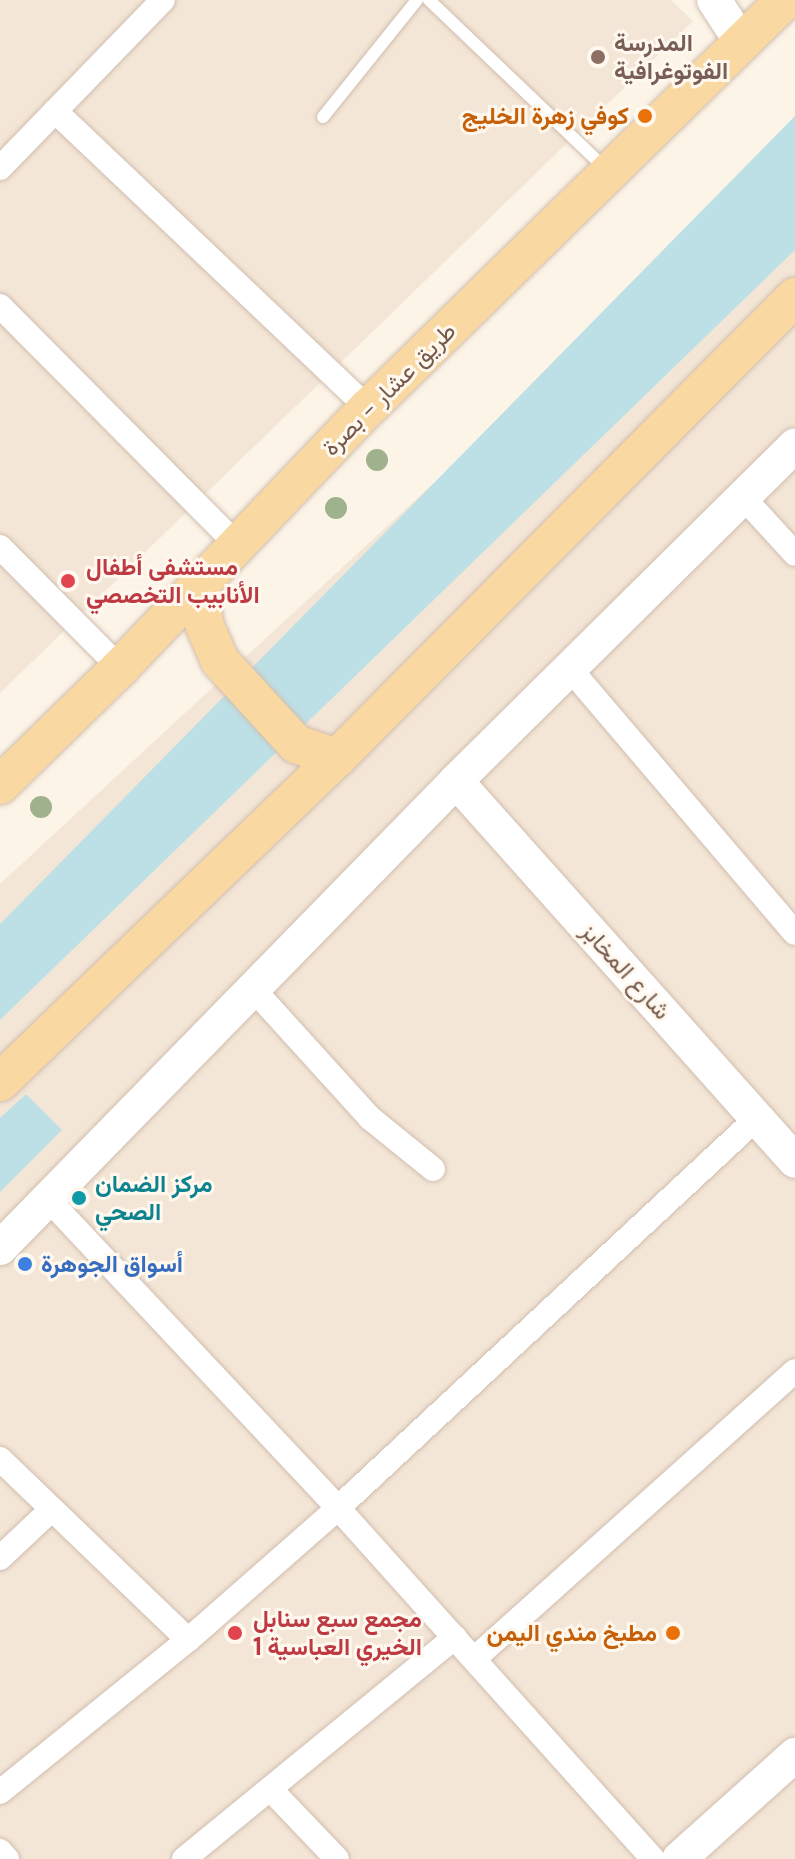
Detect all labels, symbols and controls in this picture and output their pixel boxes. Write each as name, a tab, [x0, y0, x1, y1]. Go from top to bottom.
place label: المدرسة الفوتوغرافية	[614, 29, 728, 85]
marker: المدرسة الفوتوغرافية	[589, 48, 607, 66]
place label: كوفي زهرة الخليج	[462, 102, 629, 130]
marker: كوفي زهرة الخليج	[636, 107, 654, 125]
street label: طريق عشار - بصرة	[316, 316, 462, 462]
place label: مستشفى أطفال الأنابيب التخصصي	[86, 553, 260, 609]
marker: مستشفى أطفال الأنابيب التخصصي	[57, 570, 79, 592]
street label: شارع المخابز	[575, 917, 677, 1025]
place label: مركز الضمان الصحي	[95, 1170, 213, 1226]
marker: مركز الضمان الصحي	[70, 1189, 88, 1207]
place label: أسواق الجوهرة	[41, 1250, 183, 1278]
marker: أسواق الجوهرة	[16, 1255, 34, 1273]
place label: مجمع سبع سنابل الخيري العباسية 1	[253, 1605, 422, 1661]
place label: مطبخ مندي اليمن	[486, 1619, 657, 1647]
marker: مجمع سبع سنابل الخيري العباسية 1	[224, 1622, 246, 1644]
marker: مطبخ مندي اليمن	[664, 1624, 682, 1642]

